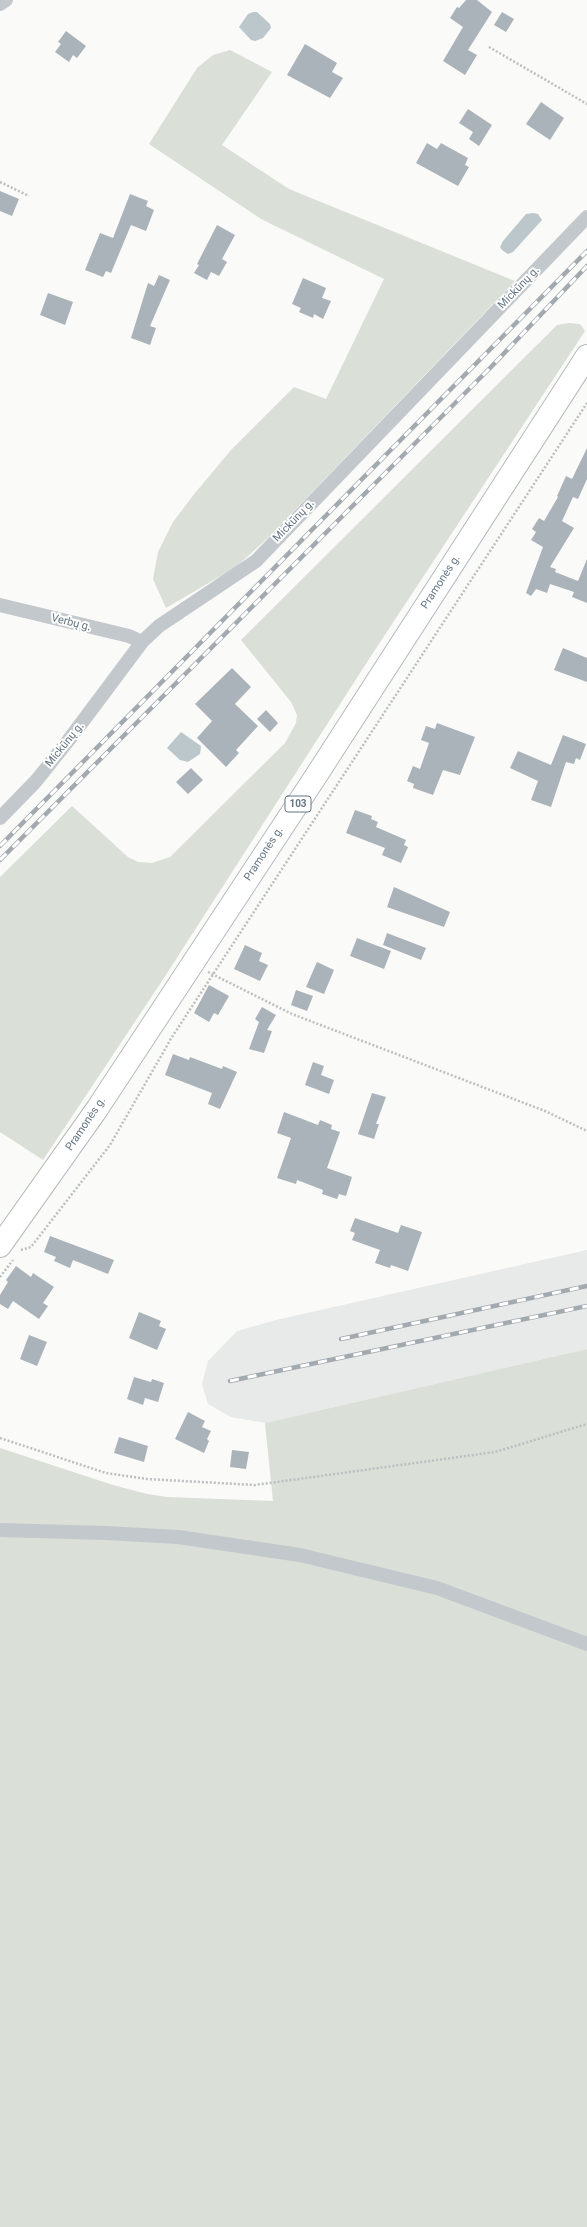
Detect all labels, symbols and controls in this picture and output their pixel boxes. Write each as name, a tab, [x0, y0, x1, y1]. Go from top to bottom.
street label: Mickūnų g.	[496, 264, 542, 312]
street label: Mickūnų g.	[271, 497, 317, 545]
street label: Pramonės g.	[419, 553, 463, 611]
street label: Verbų g.	[50, 612, 92, 634]
street label: Mickūnų g.	[43, 720, 87, 770]
road number: 103	[285, 796, 311, 812]
street label: Pramonės g.	[242, 825, 286, 883]
street label: Pramonės g.	[63, 1095, 109, 1153]

